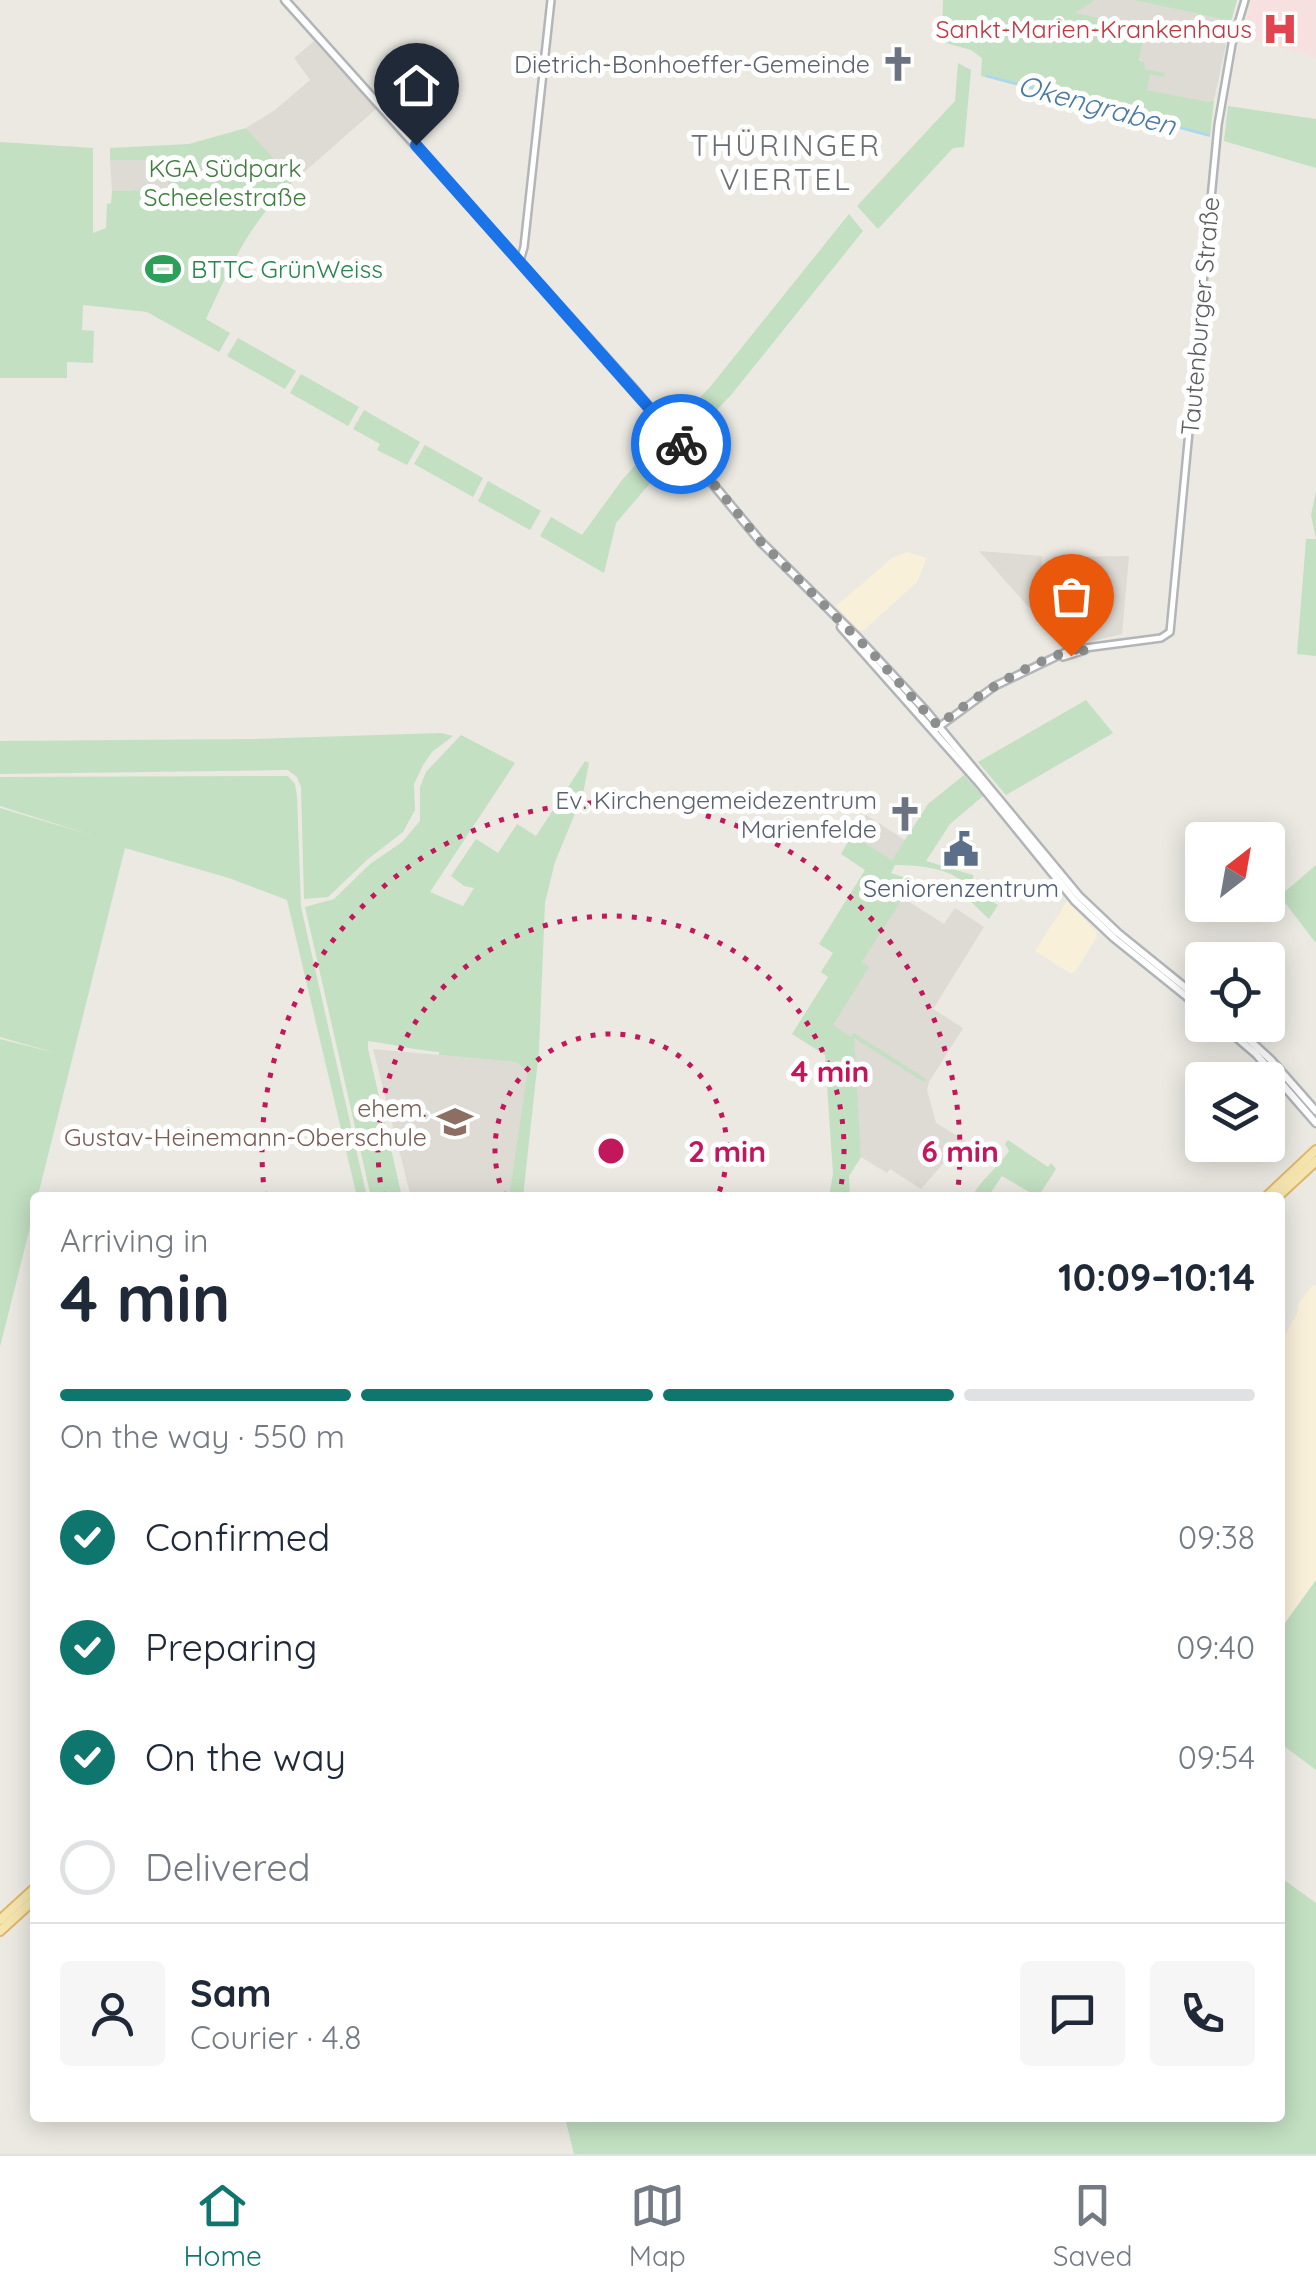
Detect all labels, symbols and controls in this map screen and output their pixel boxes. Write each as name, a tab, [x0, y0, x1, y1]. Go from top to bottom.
hospital icon: Sankt-Marien-Krankenhaus	[1261, 10, 1299, 48]
place label: Sankt-Marien-Krankenhaus	[936, 13, 1252, 44]
pin	[374, 43, 459, 146]
church icon: Dietrich-Bonhoeffer-Gemeinde	[879, 45, 917, 83]
place label: Dietrich-Bonhoeffer-Gemeinde	[514, 48, 870, 79]
icon: home	[389, 58, 444, 113]
water label: Okengraben	[1015, 67, 1181, 143]
district label: THÜRINGER VIERTEL	[690, 126, 882, 198]
park label: KGA Südpark Scheelestraße	[143, 152, 307, 212]
street label: Tautenburger Straße	[1174, 195, 1225, 436]
sports icon: BTTC GrünWeiss	[144, 250, 182, 288]
place label: BTTC GrünWeiss	[191, 253, 383, 284]
courier	[631, 394, 731, 494]
icon: bike	[654, 417, 709, 472]
pin	[1029, 554, 1114, 657]
icon: bag	[1044, 569, 1099, 624]
place label: Ev. Kirchengemeidezentrum Marienfelde	[555, 784, 877, 844]
church icon: Ev. Kirchengemeidezentrum Marienfelde	[886, 795, 924, 833]
north arrow	[1185, 822, 1285, 922]
map controls	[1185, 822, 1285, 1162]
public building icon: Seniorenzentrum	[942, 830, 980, 868]
place label: Seniorenzentrum	[863, 872, 1059, 903]
button: locate	[1185, 942, 1285, 1042]
text: 4 min	[791, 1052, 869, 1090]
button: layers	[1185, 1062, 1285, 1162]
place label: ehem. Gustav-Heinemann-Oberschule	[64, 1092, 427, 1152]
school or university icon: ehem. Gustav-Heinemann-Oberschule	[436, 1103, 474, 1141]
text: 2 min	[688, 1132, 766, 1170]
text: 6 min	[921, 1132, 999, 1170]
centre of rings	[593, 1133, 629, 1169]
text: Arriving in	[60, 1220, 209, 1260]
text: 10:09–10:14	[1058, 1253, 1255, 1301]
text: 4 min	[60, 1257, 230, 1338]
text: On the way · 550 m	[60, 1416, 345, 1456]
icon: check	[60, 1510, 115, 1565]
text: Confirmed	[145, 1513, 330, 1561]
text: 09:38	[1178, 1517, 1255, 1557]
icon: check	[60, 1620, 115, 1675]
text: Preparing	[145, 1623, 317, 1671]
text: 09:40	[1176, 1627, 1255, 1667]
icon: check	[60, 1730, 115, 1785]
text: On the way	[145, 1733, 346, 1781]
text: 09:54	[1178, 1737, 1255, 1777]
text: Delivered	[145, 1843, 311, 1891]
button: person	[60, 1961, 165, 2066]
button: chat	[1020, 1961, 1125, 2066]
button: phone	[1150, 1961, 1255, 2066]
text: Sam	[190, 1969, 272, 2017]
text: Courier · 4.8	[190, 2017, 362, 2057]
tab: Home	[183, 2178, 262, 2273]
tab: Map	[629, 2178, 686, 2273]
tab: Saved	[1053, 2178, 1133, 2273]

